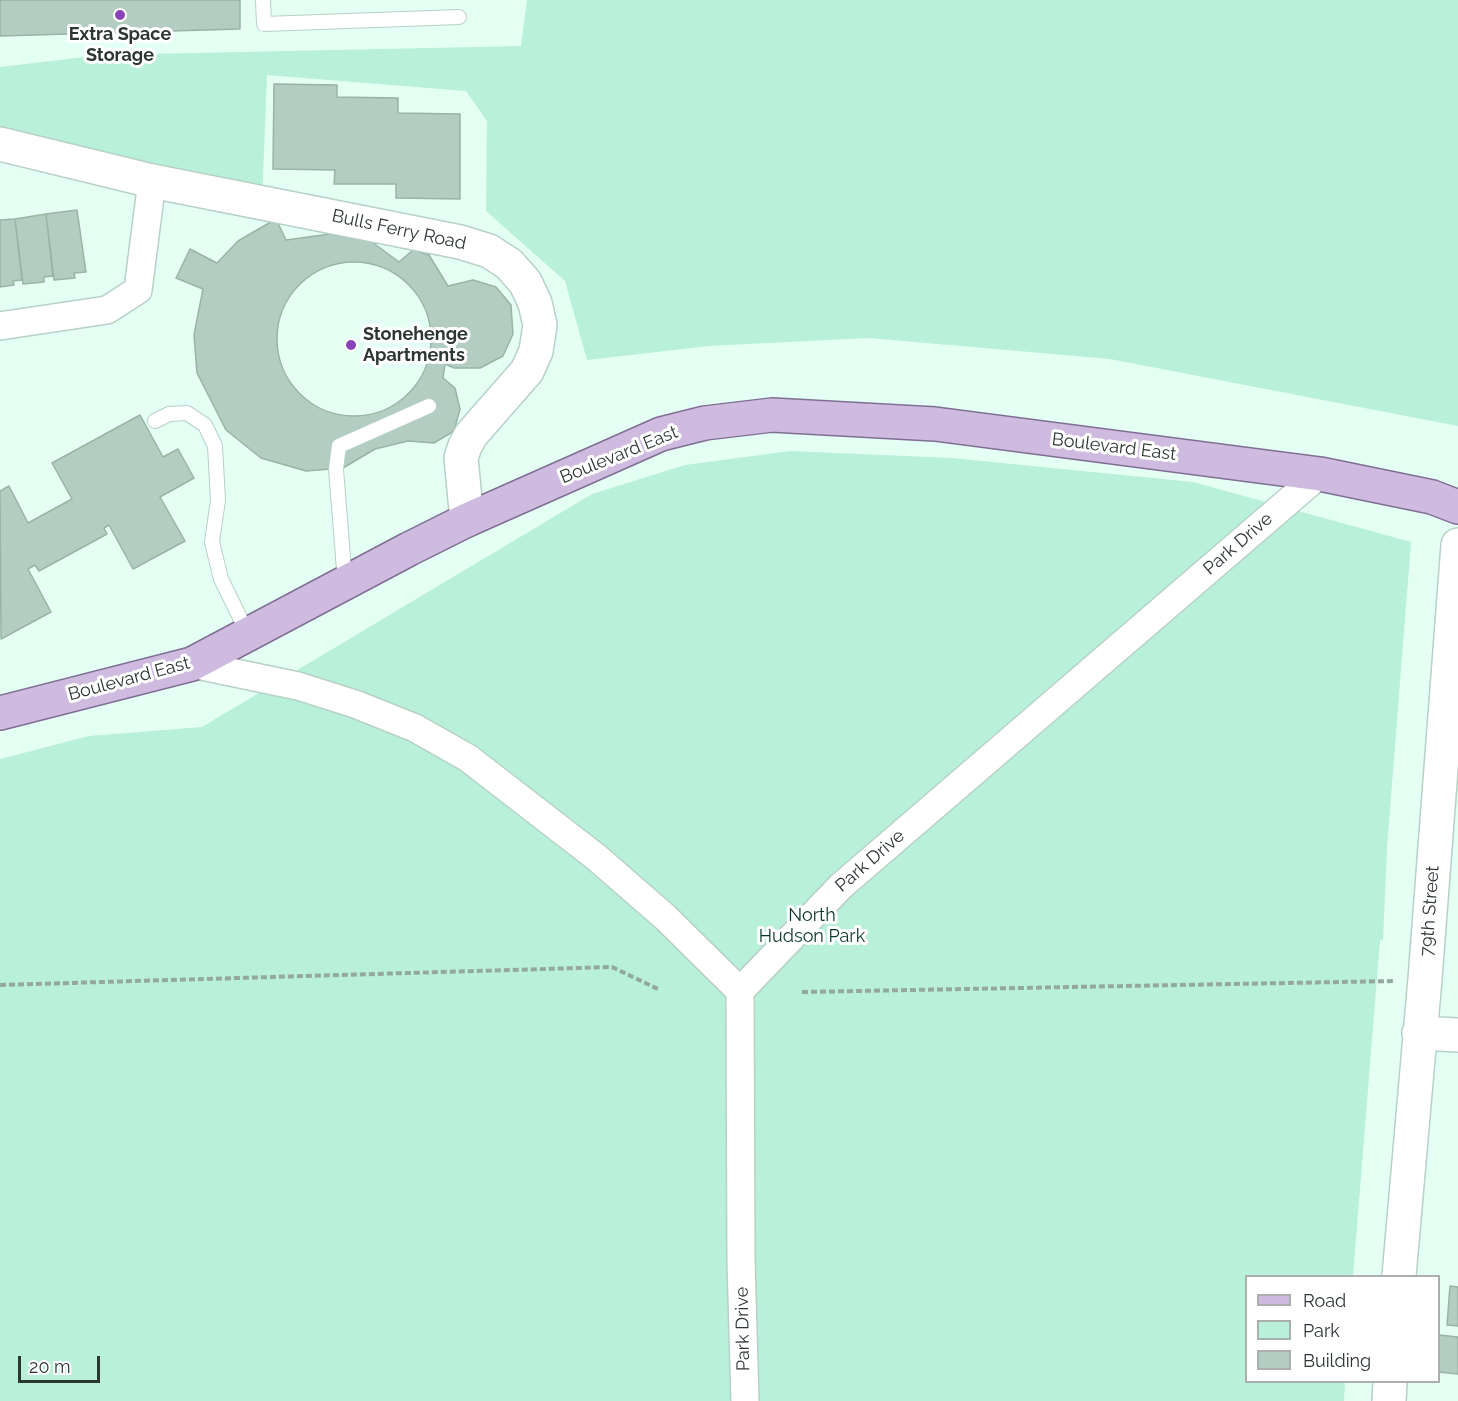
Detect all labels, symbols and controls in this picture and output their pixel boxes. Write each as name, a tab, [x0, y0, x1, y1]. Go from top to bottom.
marker: Extra Space Storage	[113, 8, 127, 22]
place label: Extra Space Storage	[69, 24, 171, 66]
street label: Bulls Ferry Road	[330, 205, 468, 255]
place label: Stonehenge Apartments	[363, 324, 468, 366]
marker: Stonehenge Apartments	[344, 338, 358, 352]
street label: Boulevard East	[557, 422, 681, 488]
street label: Boulevard East	[1051, 429, 1177, 465]
street label: Park Drive	[1199, 508, 1277, 580]
street label: Boulevard East	[66, 652, 192, 706]
street label: Park Drive	[831, 825, 909, 897]
street label: 79th Street	[1416, 865, 1444, 957]
park label: North Hudson Park	[759, 905, 865, 948]
legend	[1245, 1275, 1440, 1383]
street label: Park Drive	[731, 1287, 755, 1371]
text: Road	[1303, 1290, 1346, 1311]
text: Park	[1303, 1320, 1340, 1341]
scale bar	[21, 1344, 104, 1382]
text: Building	[1303, 1350, 1371, 1371]
text: 20 m	[29, 1356, 71, 1377]

